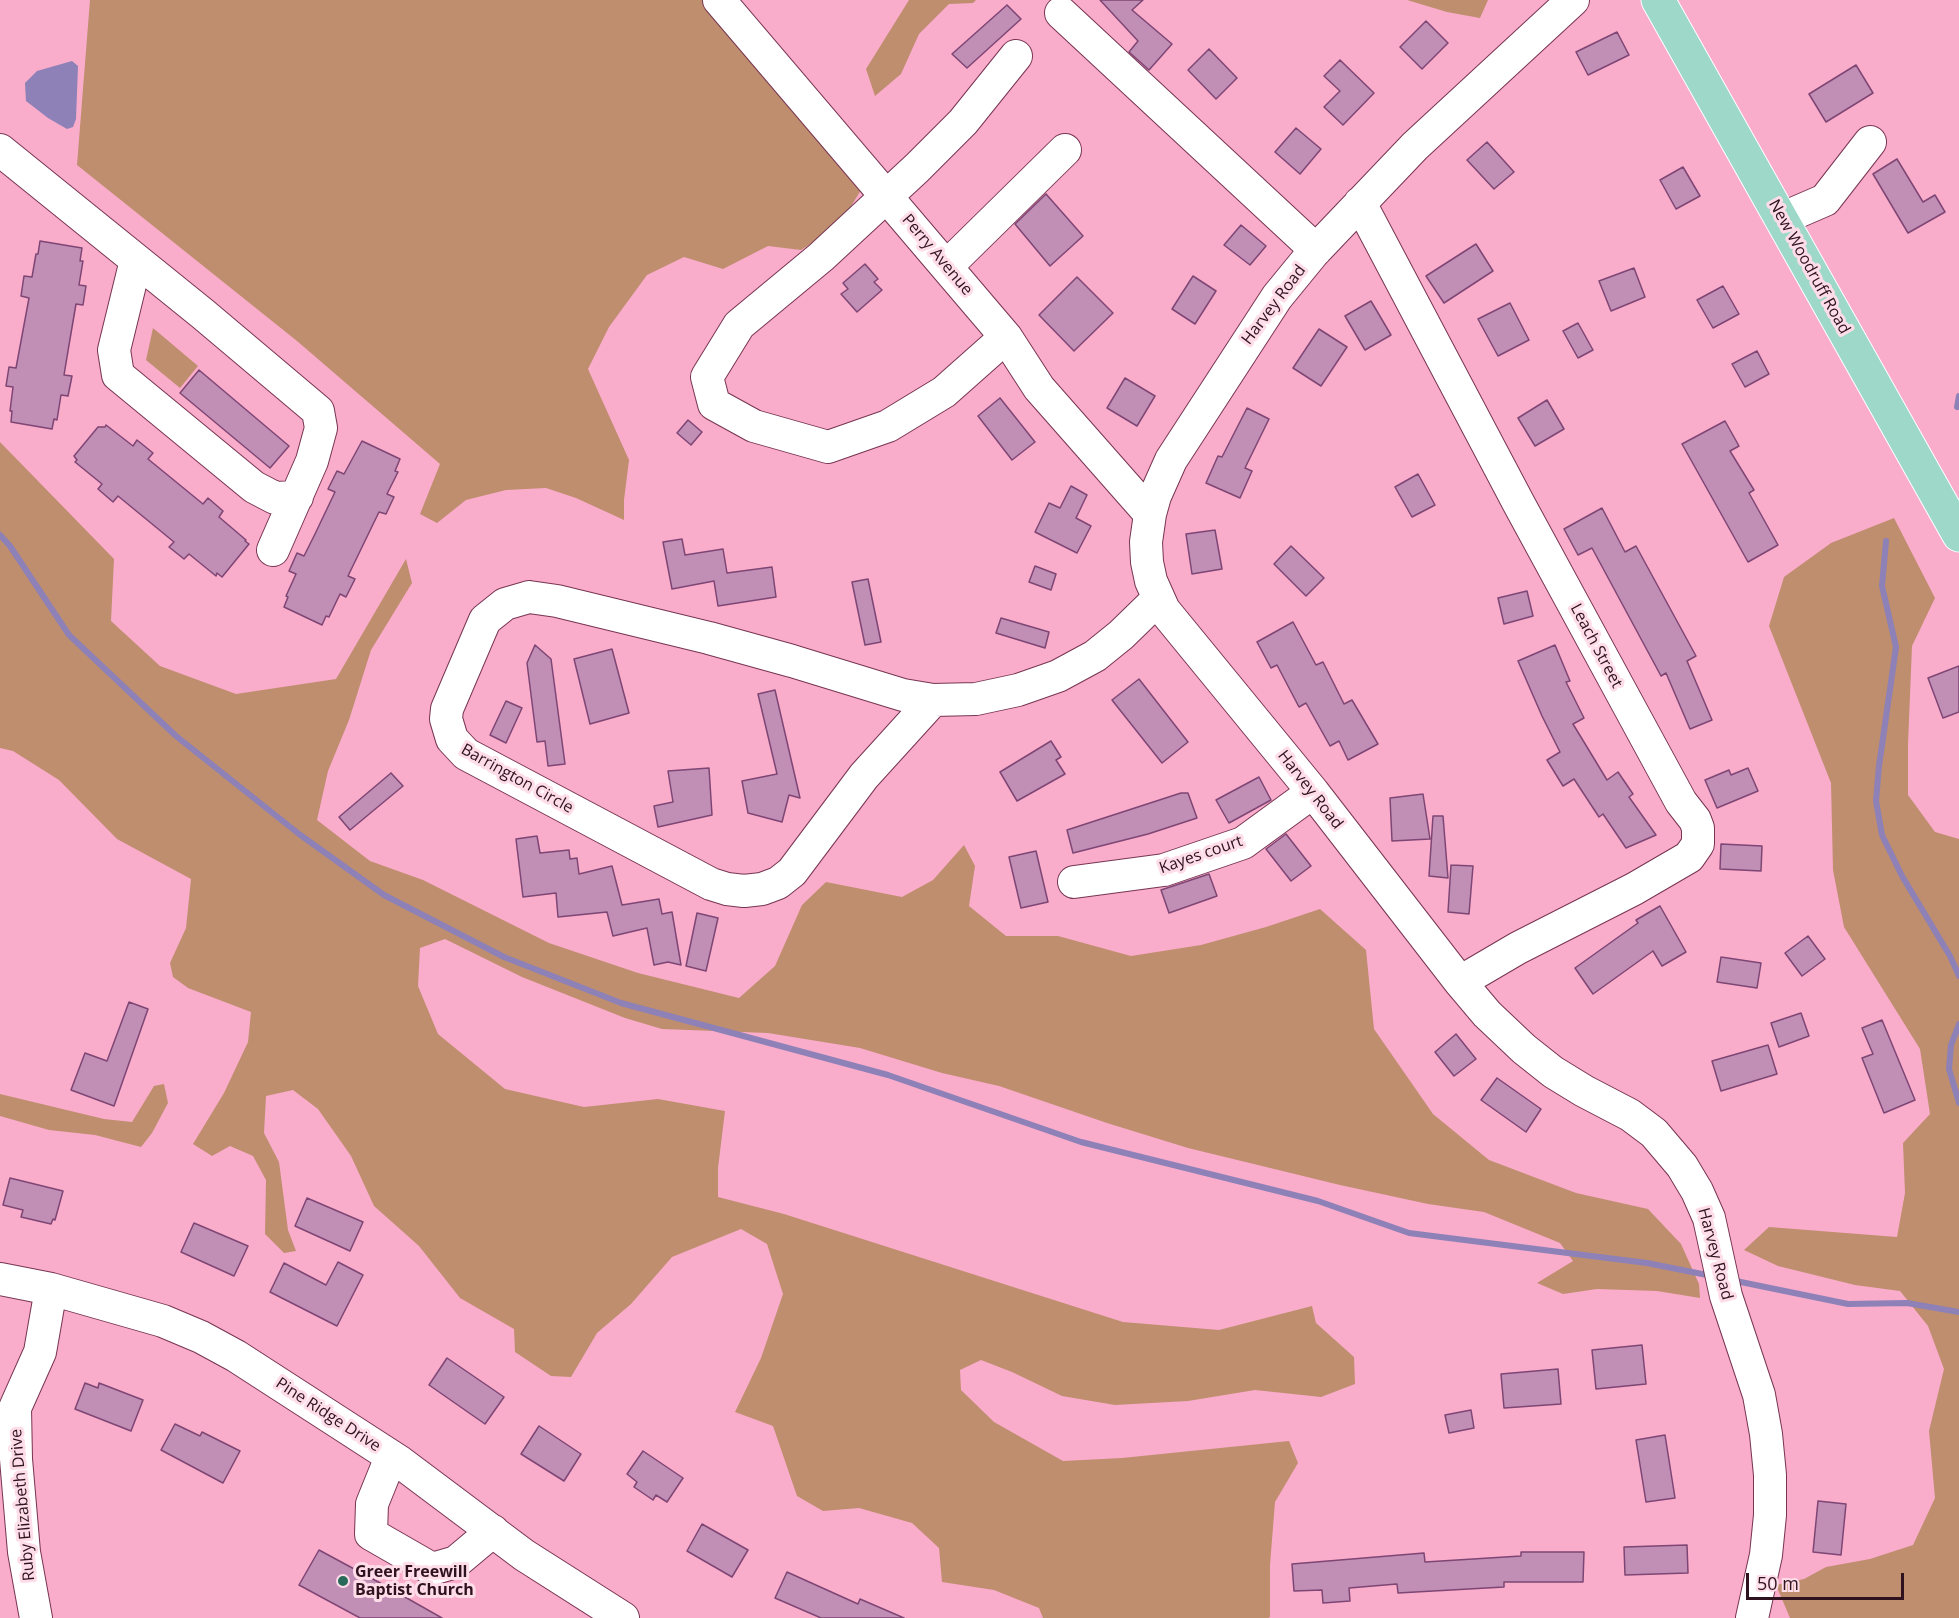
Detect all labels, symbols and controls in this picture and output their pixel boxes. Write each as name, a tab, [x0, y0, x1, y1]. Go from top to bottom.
street label: New Woodruff Road	[1764, 196, 1854, 338]
street label: Perry Avenue	[898, 211, 976, 299]
street label: Harvey Road	[1238, 261, 1310, 349]
street label: Leach Street	[1566, 601, 1626, 691]
street label: Barrington Circle	[457, 740, 577, 818]
street label: Harvey Road	[1273, 747, 1347, 833]
street label: Kayes court	[1157, 832, 1245, 878]
street label: Harvey Road	[1693, 1206, 1737, 1302]
street label: Pine Ridge Drive	[272, 1374, 384, 1456]
street label: Ruby Elizabeth Drive	[7, 1428, 39, 1582]
scale bar	[1749, 1561, 1906, 1599]
place label: Greer Freewill Baptist Church	[355, 1562, 474, 1600]
text: 50 m	[1757, 1571, 1799, 1595]
marker: Greer Freewill Baptist Church	[336, 1574, 350, 1588]

